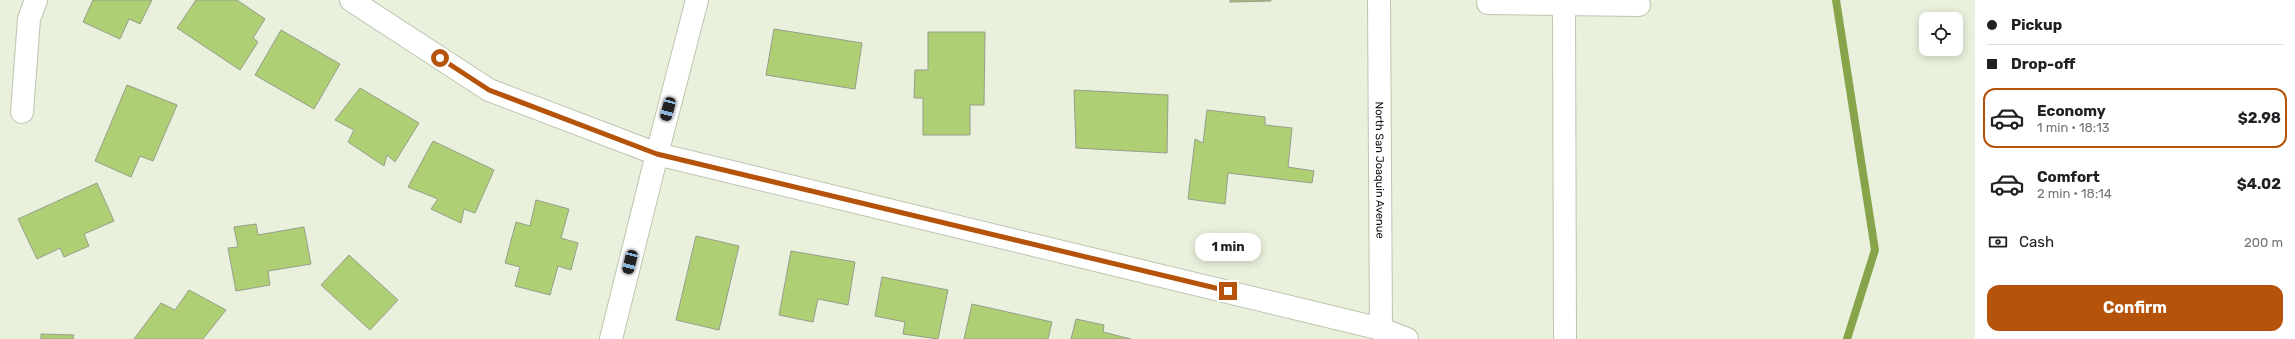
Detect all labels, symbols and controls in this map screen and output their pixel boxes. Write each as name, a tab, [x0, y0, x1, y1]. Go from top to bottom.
map controls	[1919, 12, 1963, 56]
button: locate	[1919, 12, 1963, 56]
text: Pickup	[2011, 16, 2062, 34]
route start	[431, 49, 449, 67]
text: Drop-off	[2011, 55, 2075, 73]
car	[659, 96, 677, 122]
icon: car	[1989, 100, 2025, 136]
street label: North San Joaquin Avenue	[1373, 101, 1386, 239]
text: Economy	[2037, 102, 2106, 120]
text: $2.98	[2238, 109, 2281, 127]
text: 1 min · 18:13	[2037, 120, 2110, 135]
icon: car	[1989, 166, 2025, 202]
text: Comfort	[2037, 168, 2100, 186]
text: $4.02	[2237, 175, 2281, 193]
text: 2 min · 18:14	[2037, 186, 2112, 201]
icon: cash	[1987, 231, 2009, 253]
callout: 1 min	[1195, 233, 1261, 261]
text: Cash	[2019, 233, 2054, 251]
text: 200 m	[2244, 235, 2283, 250]
text: 1 min	[1211, 239, 1245, 254]
car	[621, 249, 639, 275]
route end	[1219, 282, 1237, 300]
button: Confirm	[1987, 285, 2283, 331]

